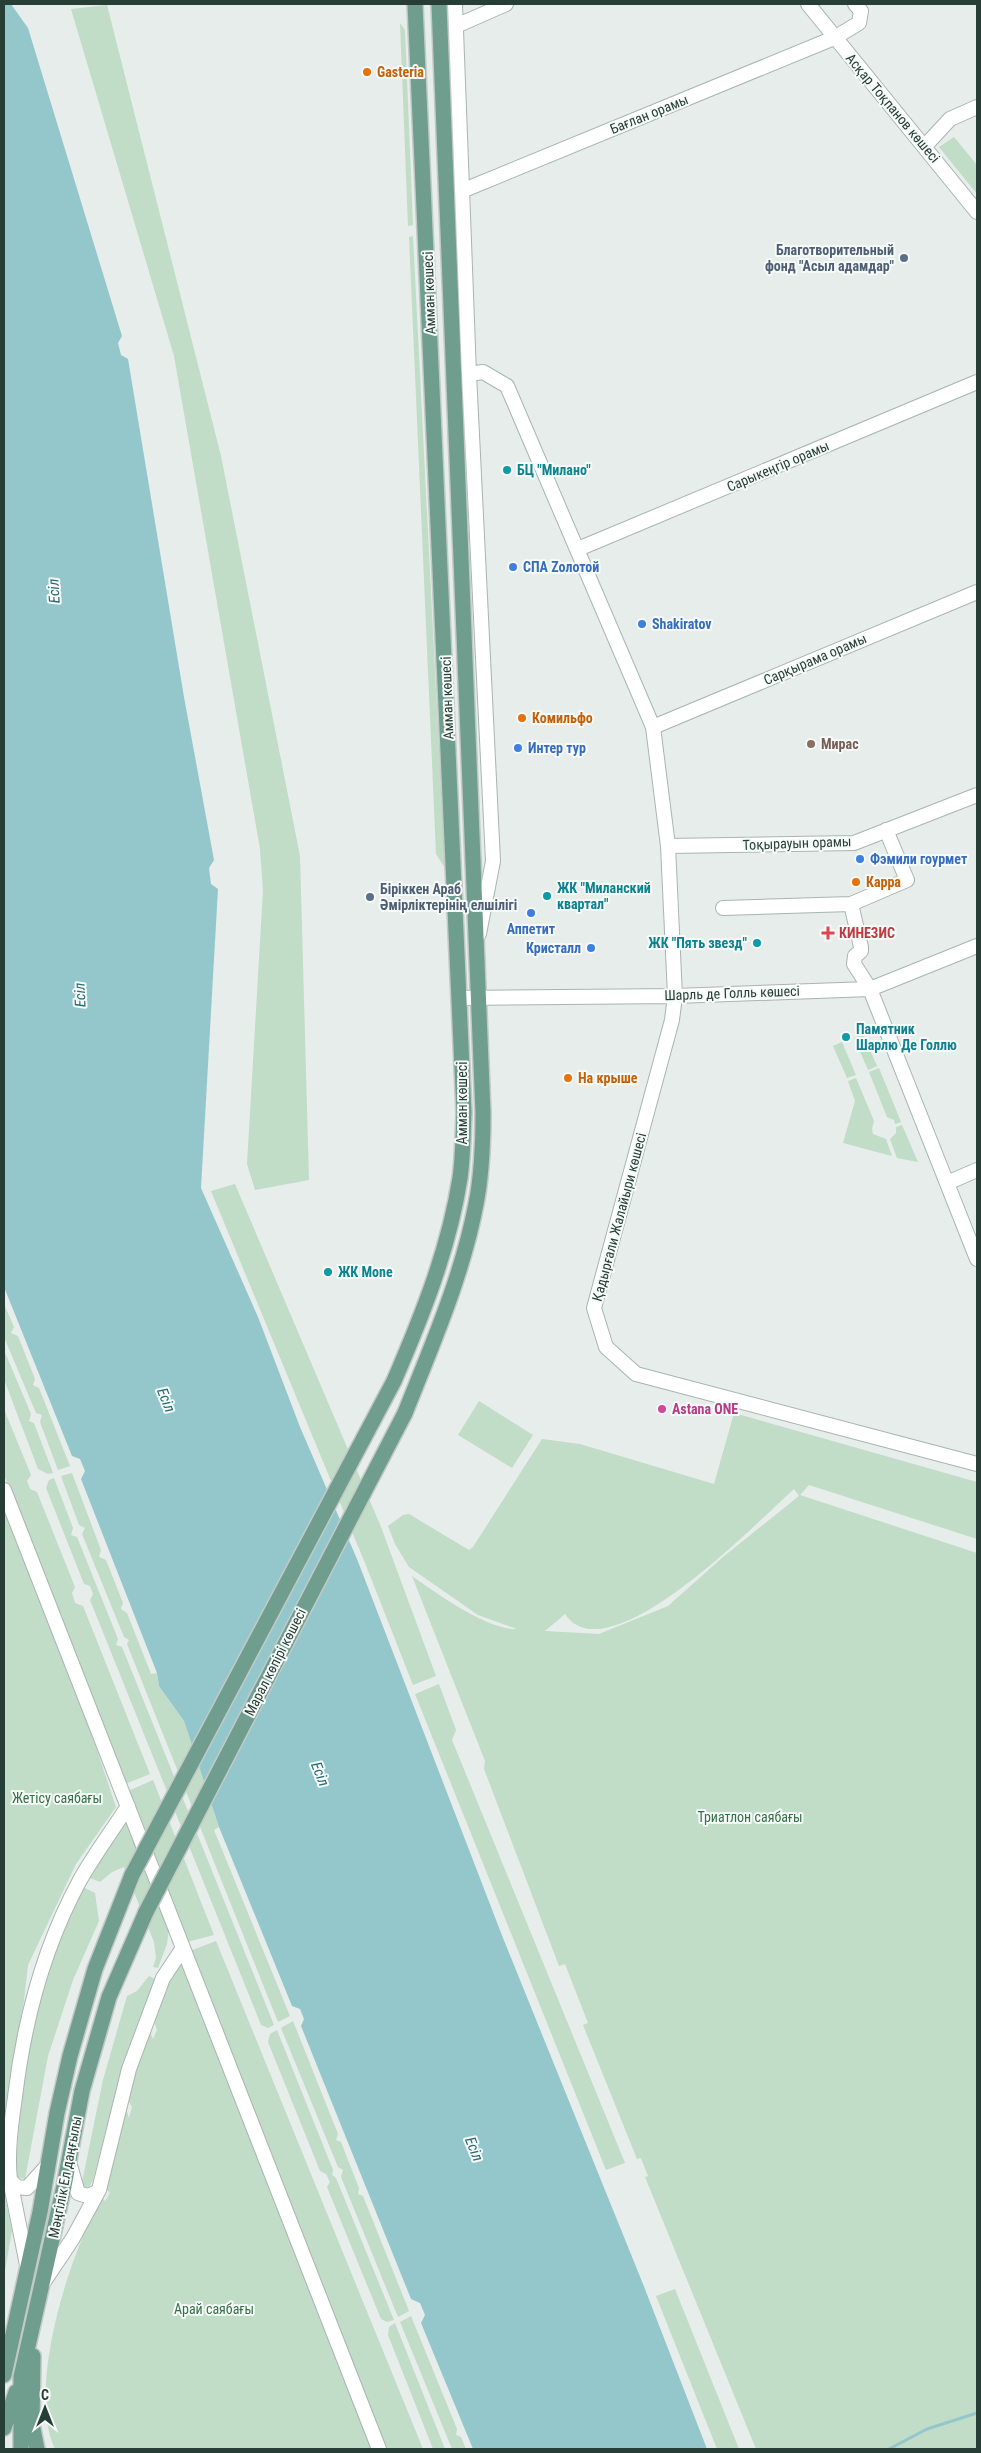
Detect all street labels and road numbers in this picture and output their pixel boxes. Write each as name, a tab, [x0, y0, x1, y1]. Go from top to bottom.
street label: Асқар Тоқпанов көшесі	[843, 50, 943, 166]
street label: Бағлан орамы	[608, 91, 690, 137]
street label: Амман көшесі	[420, 251, 438, 335]
street label: Сарыкеңгір орамы	[724, 437, 832, 495]
street label: Сарқырама орамы	[761, 630, 869, 688]
street label: Амман көшесі	[438, 656, 456, 740]
street label: Тоқырауын орамы	[742, 833, 852, 853]
street label: Шарль де Голль көшесі	[664, 983, 800, 1003]
street label: Амман көшесі	[454, 1062, 470, 1144]
street label: Қадырғали Жалайыри көшесі	[589, 1131, 649, 1303]
street label: Марал көпірі көшесі	[241, 1606, 309, 1718]
street label: Мәңгілік Ел даңғылы	[45, 2115, 85, 2239]

